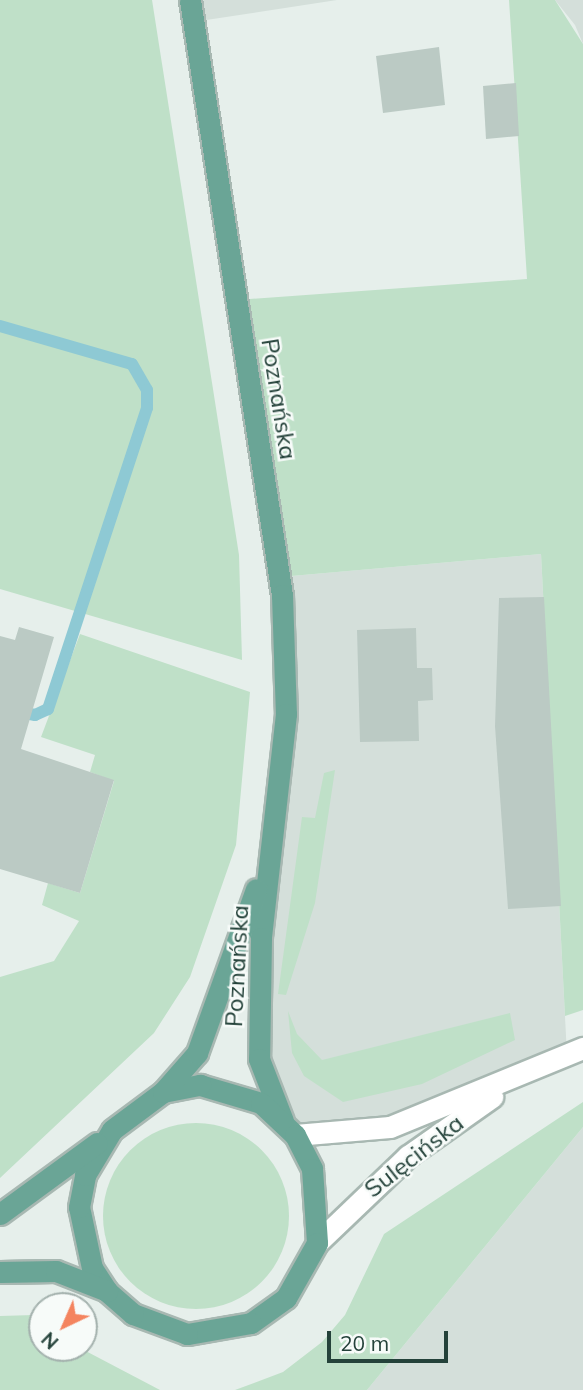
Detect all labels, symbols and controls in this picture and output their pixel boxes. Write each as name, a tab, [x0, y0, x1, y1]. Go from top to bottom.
street label: Poznańska	[255, 336, 303, 462]
street label: Poznańska	[219, 904, 255, 1028]
street label: Sulęcińska	[359, 1108, 469, 1204]
north arrow	[28, 1292, 98, 1362]
scale bar	[331, 1316, 452, 1360]
text: N	[36, 1327, 63, 1354]
text: 20 m	[340, 1330, 389, 1356]

